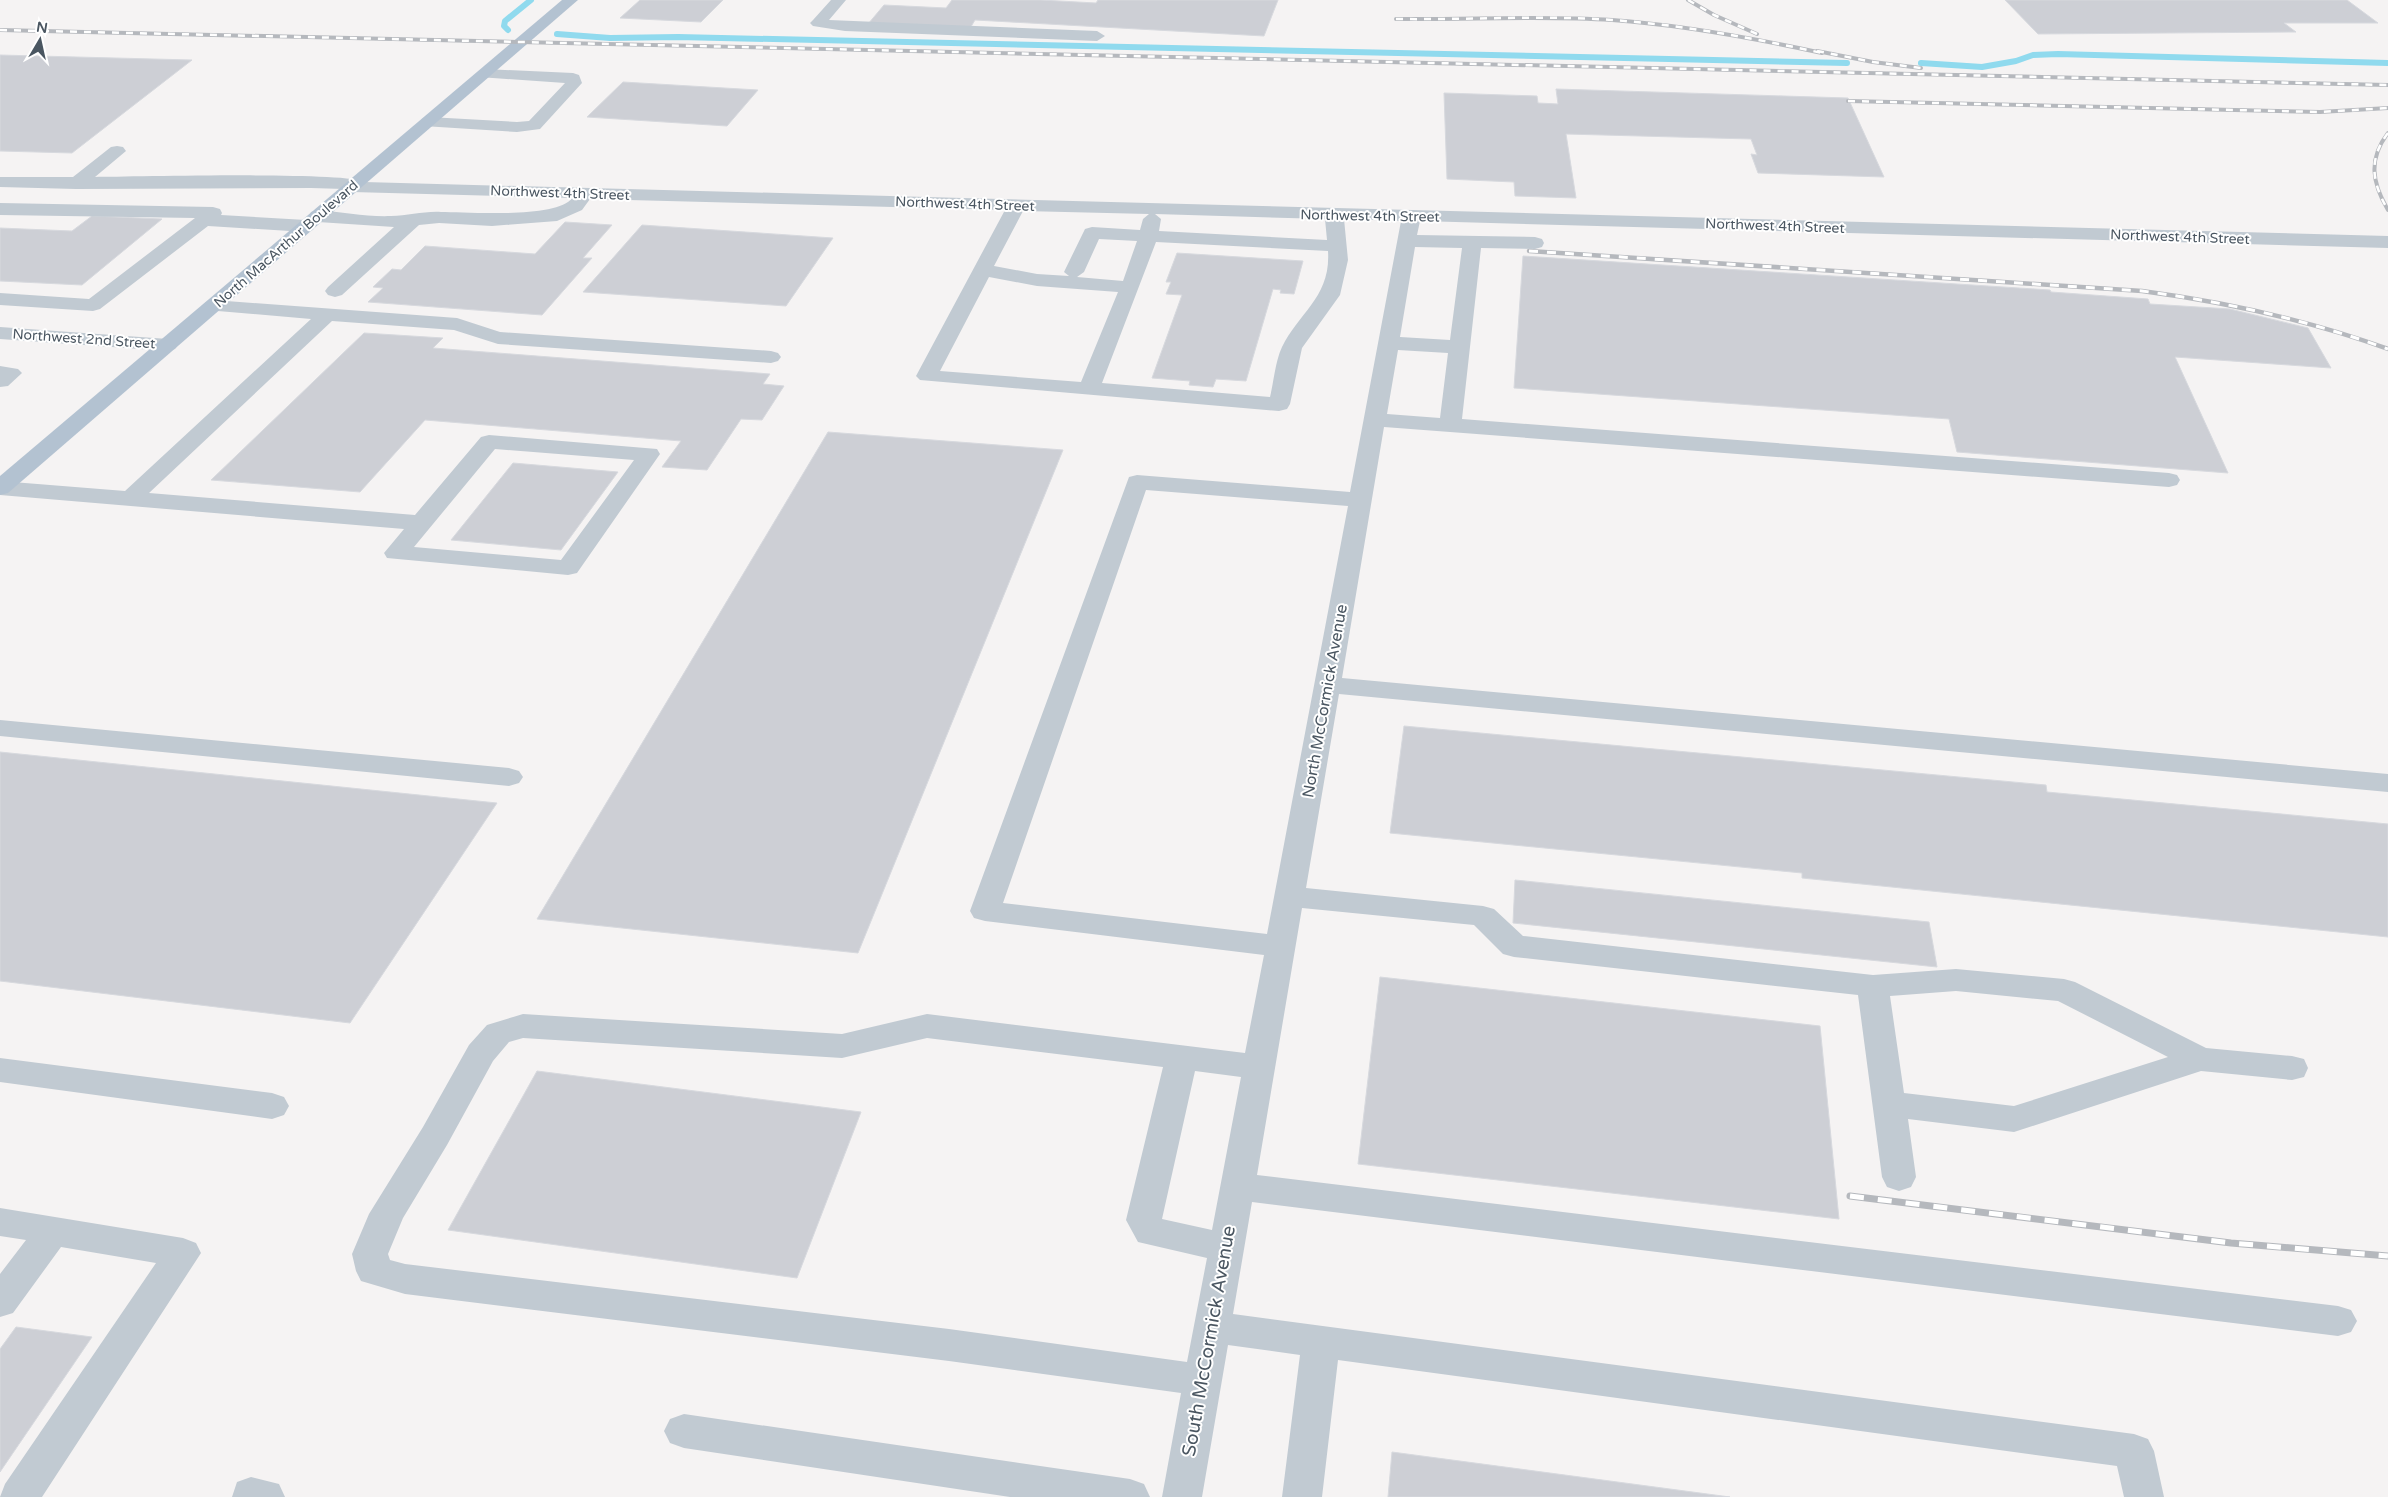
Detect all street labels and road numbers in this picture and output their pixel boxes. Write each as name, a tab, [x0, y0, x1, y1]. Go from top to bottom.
street label: North MacArthur Boulevard	[210, 177, 362, 311]
street label: Northwest 4th Street	[490, 182, 631, 204]
street label: Northwest 4th Street	[895, 193, 1036, 215]
street label: Northwest 4th Street	[1300, 206, 1441, 226]
street label: Northwest 4th Street	[1705, 215, 1846, 237]
street label: Northwest 4th Street	[2110, 226, 2251, 248]
street label: Northwest 2nd Street	[12, 326, 157, 353]
street label: North McCormick Avenue	[1298, 603, 1352, 799]
street label: South McCormick Avenue	[1178, 1224, 1240, 1458]

